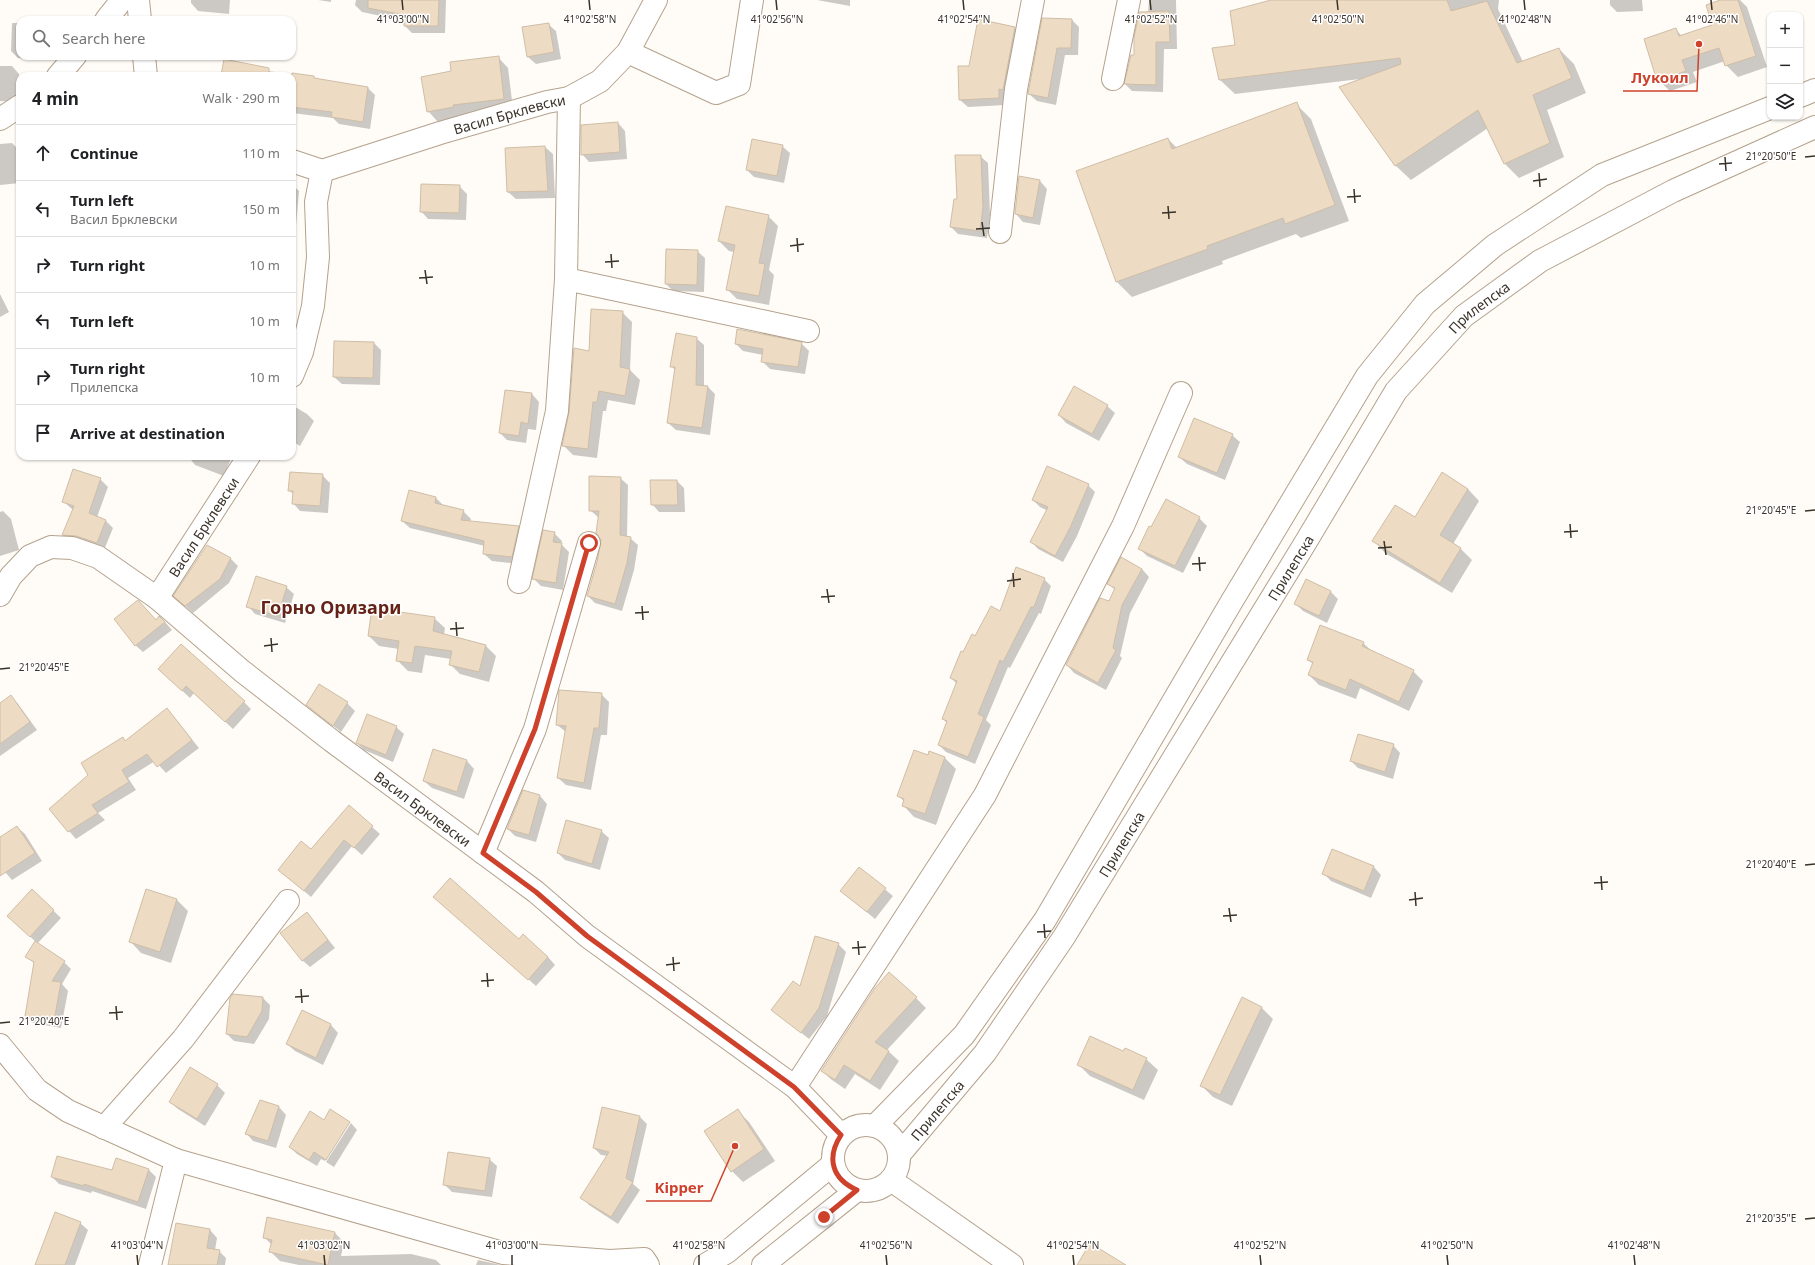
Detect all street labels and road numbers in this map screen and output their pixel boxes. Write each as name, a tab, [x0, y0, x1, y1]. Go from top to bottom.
street label: Васил Брклевски	[451, 89, 567, 138]
street label: Прилепска	[1444, 277, 1513, 337]
street label: Васил Брклевски	[164, 473, 243, 580]
street label: Прилепска	[1263, 531, 1318, 604]
street label: Васил Брклевски	[371, 766, 475, 850]
street label: Прилепска	[1094, 807, 1148, 880]
street label: Прилепска	[906, 1076, 968, 1144]

